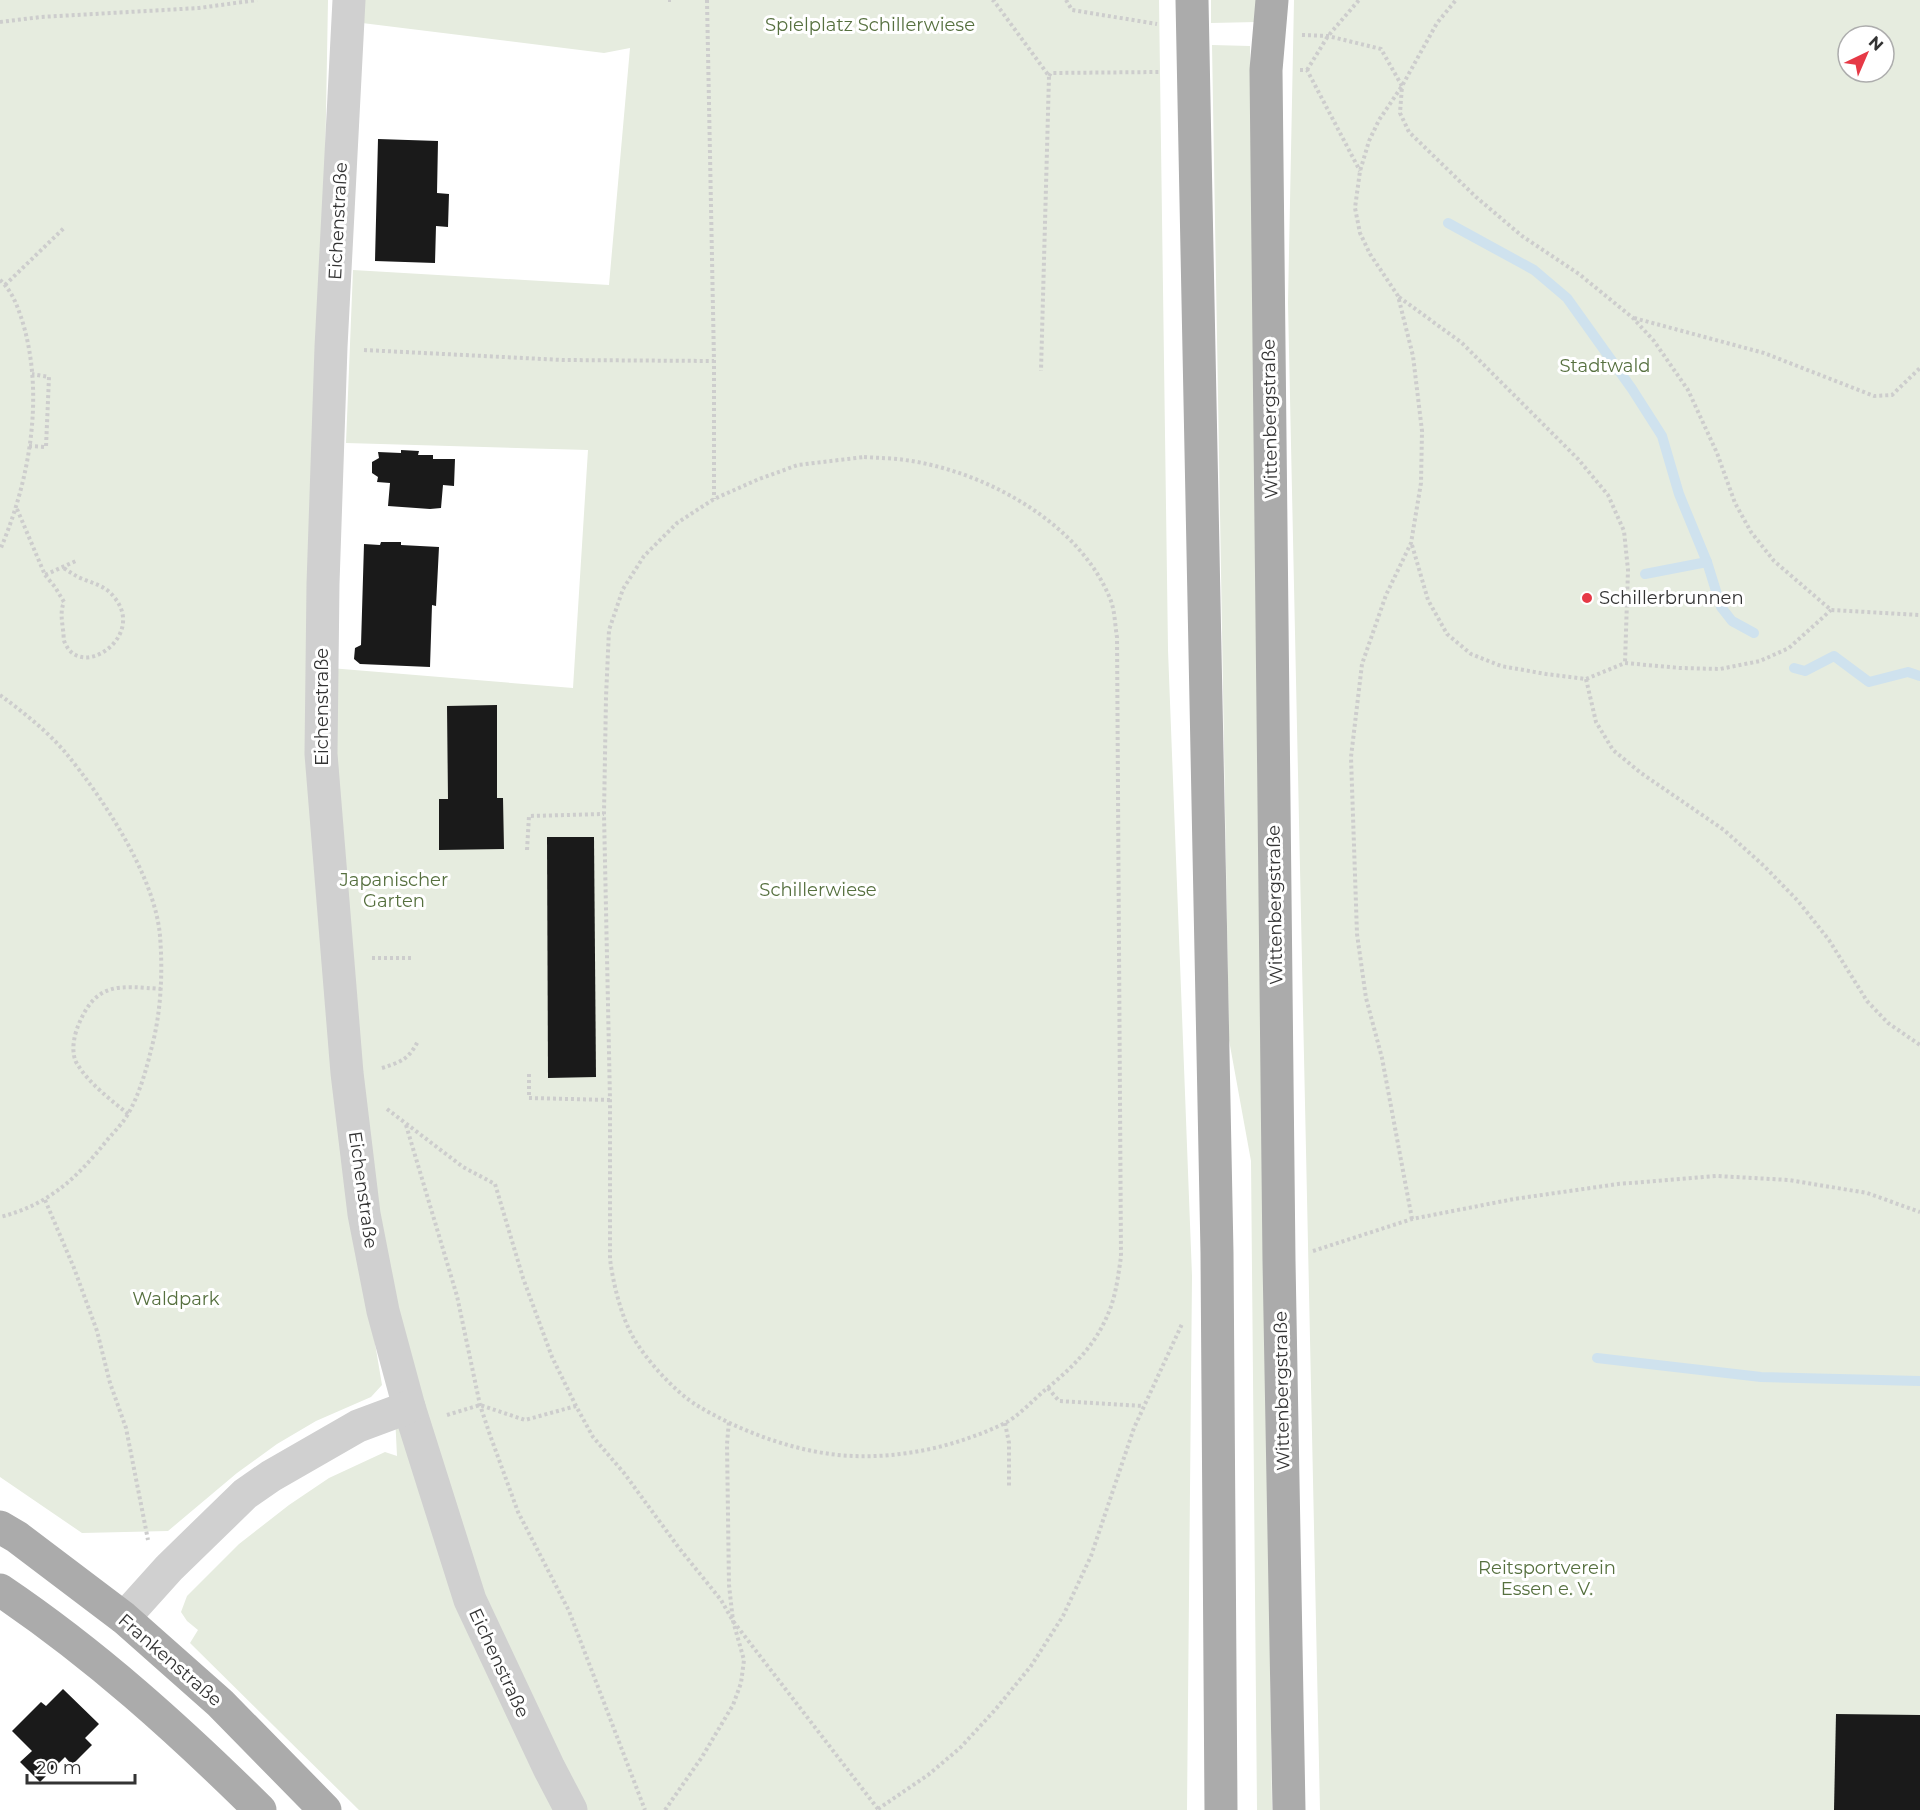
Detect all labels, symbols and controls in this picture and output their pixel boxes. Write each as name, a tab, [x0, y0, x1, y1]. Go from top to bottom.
park label: Spielplatz Schillerwiese	[765, 14, 975, 36]
north arrow	[1836, 24, 1896, 84]
text: N	[1865, 32, 1887, 55]
street label: Eichenstraße	[324, 161, 352, 281]
street label: Wittenbergstraße	[1258, 339, 1282, 499]
park label: Stadtwald	[1560, 355, 1650, 377]
place label: Schillerbrunnen	[1599, 587, 1744, 609]
marker: Schillerbrunnen	[1580, 591, 1594, 605]
street label: Eichenstraße	[311, 648, 333, 766]
street label: Wittenbergstraße	[1263, 825, 1287, 985]
park label: Japanischer Garten	[339, 869, 448, 912]
park label: Schillerwiese	[759, 879, 877, 901]
street label: Eichenstraße	[344, 1130, 382, 1250]
park label: Waldpark	[132, 1288, 220, 1310]
street label: Wittenbergstraße	[1270, 1311, 1294, 1471]
park label: Reitsportverein Essen e. V.	[1478, 1557, 1616, 1600]
street label: Eichenstraße	[464, 1605, 534, 1721]
street label: Frankenstraße	[114, 1609, 226, 1711]
scale bar	[27, 1747, 135, 1785]
text: 20 m	[36, 1757, 82, 1779]

